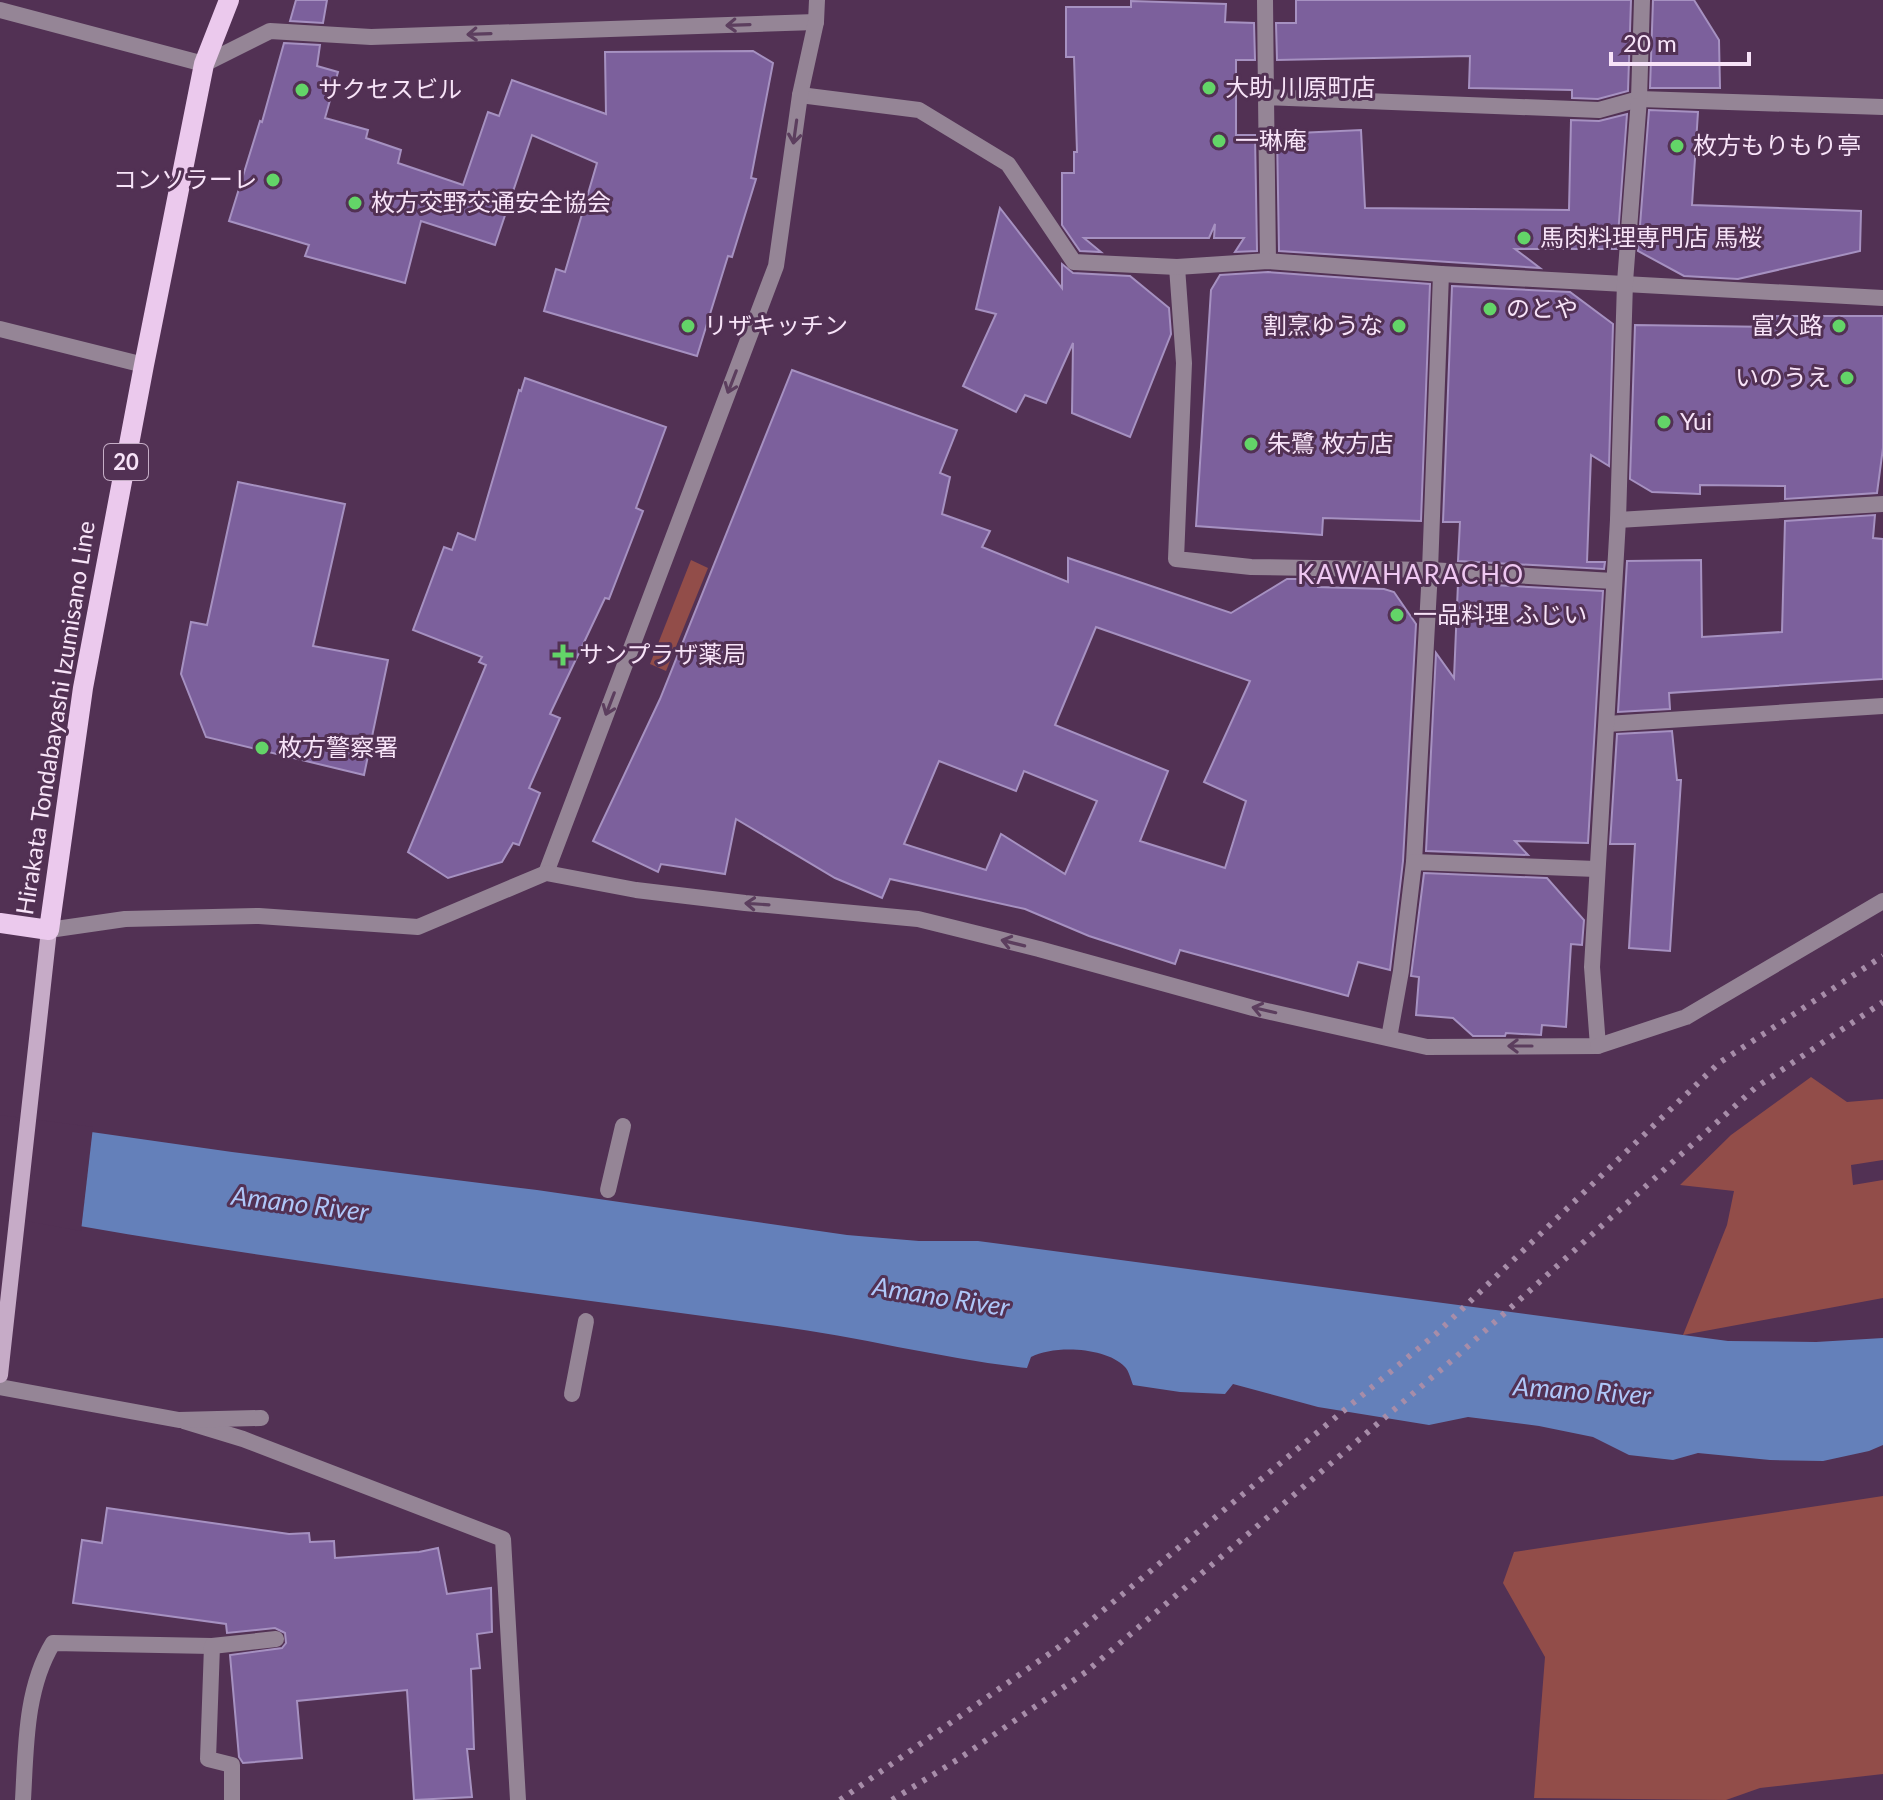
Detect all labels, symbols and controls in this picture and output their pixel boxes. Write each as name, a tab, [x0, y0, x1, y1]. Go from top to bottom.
scale bar	[1611, 16, 1749, 66]
one-way arrow	[725, 18, 752, 33]
one-way arrow	[466, 26, 493, 41]
text: 20 m	[1623, 28, 1677, 57]
place label: 大助 川原町店	[1225, 72, 1375, 101]
place label: サクセスビル	[318, 74, 462, 103]
marker: 大助 川原町店	[1200, 79, 1218, 97]
marker: サクセスビル	[293, 81, 311, 99]
one-way arrow	[787, 119, 802, 144]
place label: 一琳庵	[1235, 125, 1307, 154]
place label: 枚方もりもり亭	[1693, 130, 1861, 159]
marker: 一琳庵	[1210, 132, 1228, 150]
marker: 枚方もりもり亭	[1668, 137, 1686, 155]
place label: コンソラーレ	[113, 164, 257, 193]
marker: コンソラーレ	[264, 171, 282, 189]
place label: 枚方交野交通安全協会	[371, 187, 611, 216]
marker: 枚方交野交通安全協会	[346, 194, 364, 212]
place label: 馬肉料理専門店 馬桜	[1540, 222, 1762, 251]
marker: 馬肉料理専門店 馬桜	[1515, 229, 1533, 247]
place label: のとや	[1506, 293, 1578, 322]
marker: のとや	[1481, 300, 1499, 318]
place label: リザキッチン	[704, 310, 848, 339]
place label: 割烹ゆうな	[1263, 310, 1383, 339]
place label: 富久路	[1751, 310, 1823, 339]
marker: リザキッチン	[679, 317, 697, 335]
marker: 割烹ゆうな	[1390, 317, 1408, 335]
marker: 富久路	[1830, 317, 1848, 335]
place label: いのうえ	[1735, 362, 1831, 391]
marker: いのうえ	[1838, 369, 1856, 387]
one-way arrow	[724, 370, 738, 394]
place label: Yui	[1680, 406, 1712, 435]
marker: Yui	[1655, 413, 1673, 431]
place label: 朱鷺 枚方店	[1267, 428, 1393, 457]
marker: 朱鷺 枚方店	[1242, 435, 1260, 453]
road number: 20	[104, 444, 148, 480]
street label: Hirakata Tondabayashi Izumisano Line	[9, 519, 100, 917]
district label: KAWAHARACHO	[1297, 558, 1525, 590]
place label: 一品料理 ふじい	[1413, 599, 1587, 628]
marker: 一品料理 ふじい	[1388, 606, 1406, 624]
place label: サンプラザ薬局	[579, 639, 746, 668]
marker: サンプラザ薬局	[554, 646, 572, 664]
one-way arrow	[602, 691, 616, 716]
place label: 枚方警察署	[278, 732, 398, 761]
marker: 枚方警察署	[253, 739, 271, 757]
one-way arrow	[744, 896, 771, 911]
one-way arrow	[1001, 934, 1027, 949]
one-way arrow	[1252, 1002, 1278, 1017]
one-way arrow	[1507, 1038, 1534, 1054]
water label: Amano River	[229, 1179, 372, 1227]
water label: Amano River	[870, 1269, 1013, 1323]
water label: Amano River	[1511, 1369, 1653, 1411]

